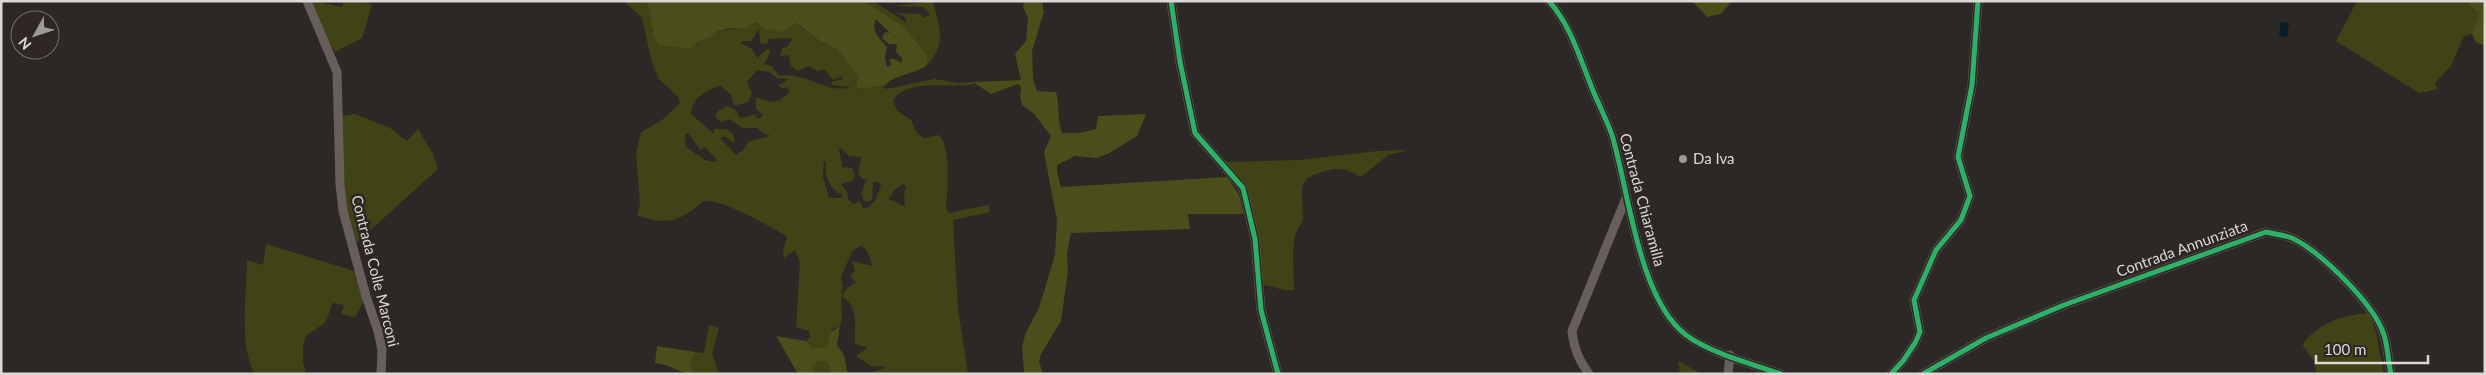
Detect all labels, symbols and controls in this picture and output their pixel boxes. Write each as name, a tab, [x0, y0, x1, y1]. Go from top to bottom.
north arrow	[10, 10, 60, 60]
text: N	[15, 34, 35, 53]
street label: Contrada Chiaramilla	[1617, 131, 1669, 268]
place label: Da Iva	[1693, 149, 1735, 167]
marker: Da Iva	[1677, 153, 1689, 165]
street label: Contrada Colle Marconi	[348, 193, 404, 348]
street label: Contrada Annunziata	[2114, 216, 2250, 280]
scale bar	[2316, 332, 2428, 364]
text: 100 m	[2324, 340, 2366, 358]

